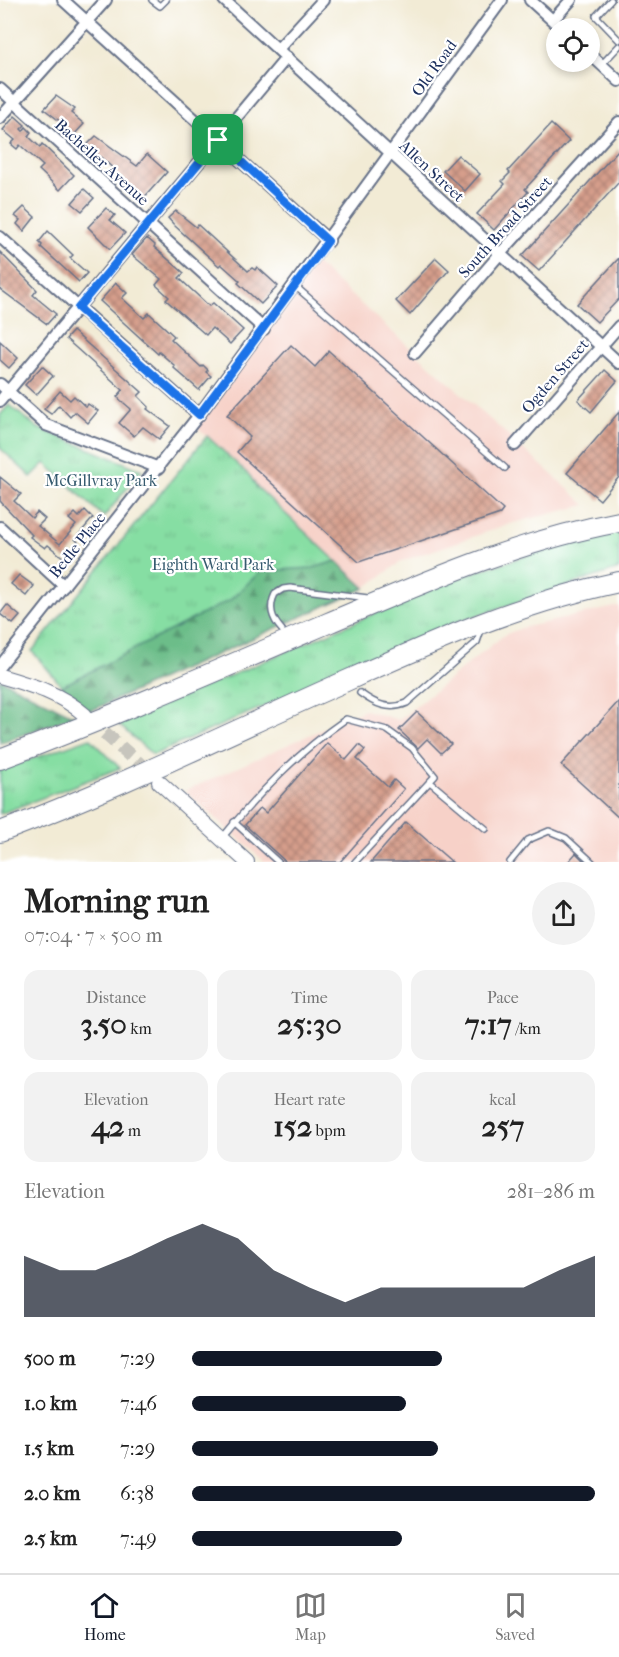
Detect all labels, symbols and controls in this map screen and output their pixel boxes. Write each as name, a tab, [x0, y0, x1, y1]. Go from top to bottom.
map controls	[546, 18, 600, 72]
button: locate	[546, 18, 600, 72]
street label: Old Road	[407, 36, 461, 100]
pin	[192, 114, 243, 165]
street label: Bacheller Avenue	[51, 115, 153, 209]
icon: arrive	[201, 123, 234, 156]
street label: Allen Street	[395, 135, 469, 206]
street label: South Broad Street	[454, 172, 556, 282]
street label: Ogden Street	[517, 335, 593, 417]
park label: McGillvray Park	[45, 471, 158, 490]
street label: Bedle Place	[45, 508, 109, 582]
park label: Eighth Ward Park	[152, 555, 275, 574]
text: Morning run	[24, 882, 209, 921]
button: share	[532, 882, 595, 945]
text: 07:04 · 7 × 500 m	[24, 924, 162, 947]
text: Distance	[86, 988, 146, 1007]
text: Time	[291, 988, 328, 1007]
text: Pace	[487, 988, 519, 1007]
text: 3.50	[81, 1007, 127, 1042]
text: 25:30	[277, 1007, 342, 1042]
text: 7:17	[465, 1007, 512, 1042]
text: km	[127, 1019, 152, 1038]
text: /km	[512, 1019, 541, 1038]
text: Elevation	[84, 1090, 149, 1109]
text: Heart rate	[274, 1090, 345, 1109]
text: kcal	[489, 1090, 516, 1109]
text: 42	[91, 1109, 124, 1144]
text: 152	[273, 1109, 312, 1144]
text: 257	[481, 1109, 524, 1144]
text: m	[124, 1121, 141, 1140]
text: bpm	[312, 1121, 346, 1140]
text: Elevation	[24, 1180, 105, 1203]
text: 281–286 m	[507, 1180, 595, 1203]
text: 500 m	[24, 1347, 76, 1370]
text: 7:29	[120, 1347, 155, 1370]
text: 1.0 km	[24, 1392, 77, 1415]
text: 7:46	[120, 1392, 157, 1415]
text: 1.5 km	[24, 1437, 74, 1460]
text: 7:29	[120, 1437, 155, 1460]
text: 2.0 km	[24, 1482, 80, 1505]
text: 6:38	[120, 1482, 154, 1505]
text: 2.5 km	[24, 1527, 77, 1550]
text: 7:49	[120, 1527, 157, 1550]
tab: Home	[84, 1589, 126, 1644]
tab: Map	[294, 1589, 327, 1644]
tab: Saved	[495, 1589, 535, 1644]

